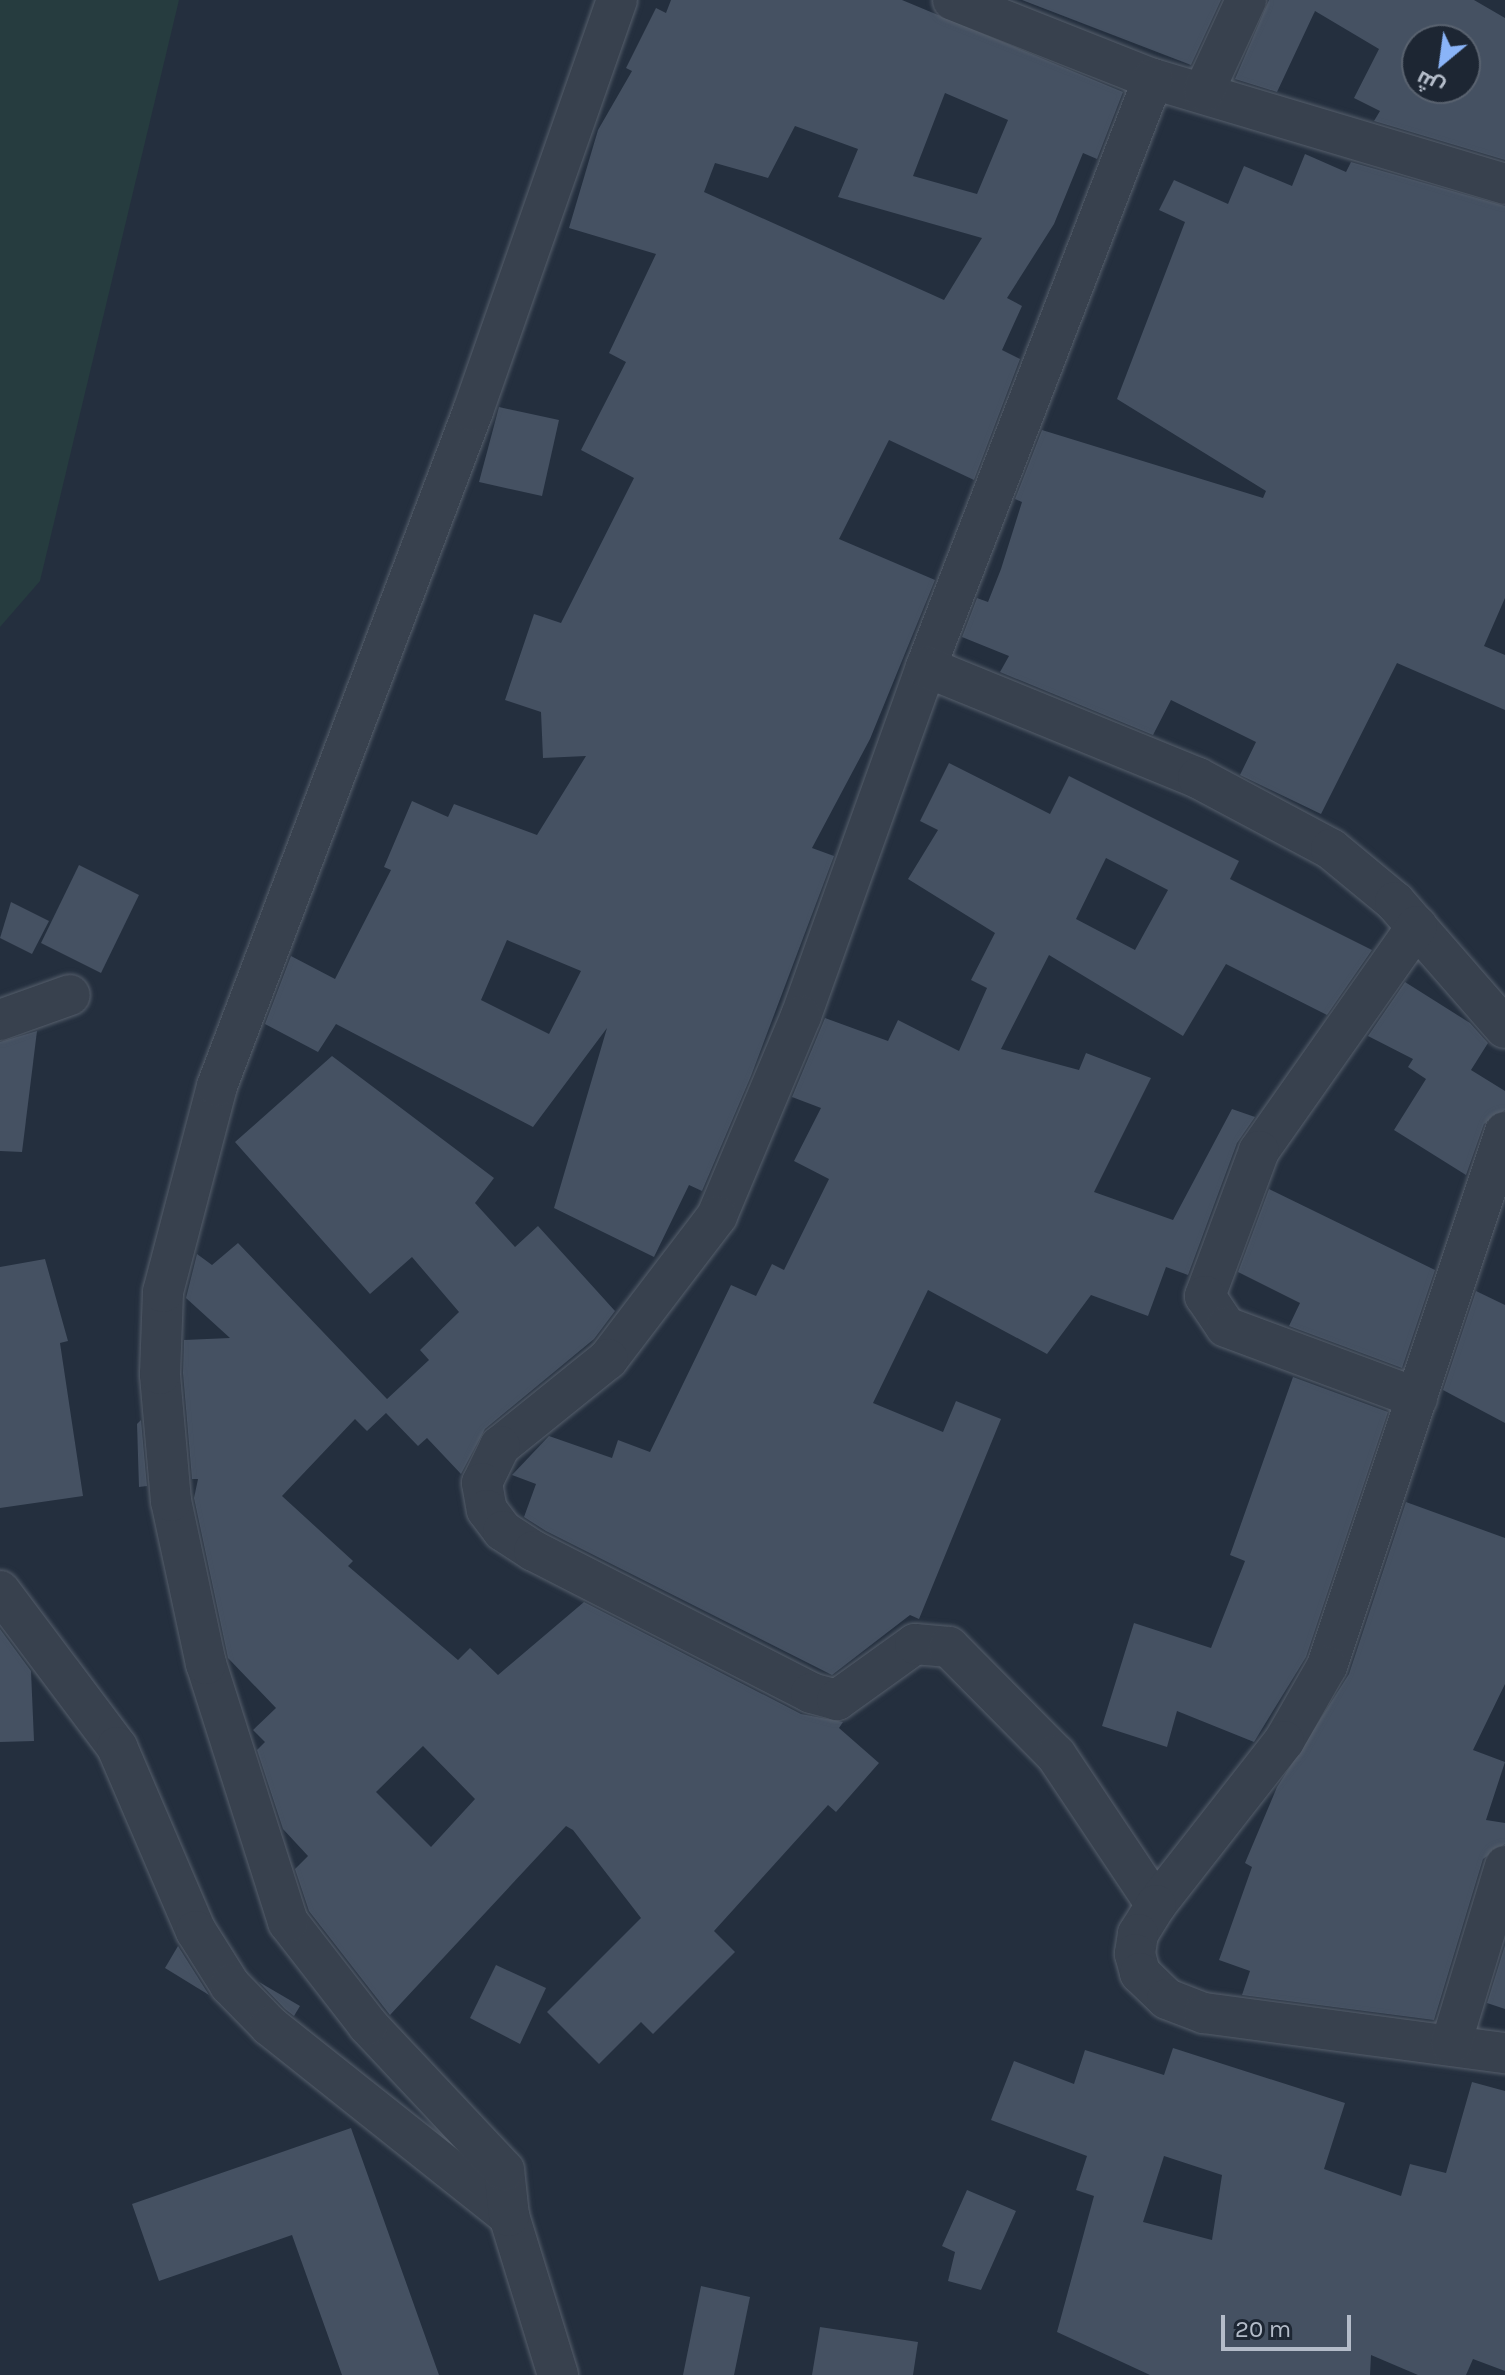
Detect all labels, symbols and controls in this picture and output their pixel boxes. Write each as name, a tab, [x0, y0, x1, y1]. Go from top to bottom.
north arrow	[1401, 24, 1481, 104]
text: ش	[1412, 65, 1449, 101]
scale bar	[1225, 2299, 1355, 2349]
text: 20 m	[1235, 2315, 1291, 2343]

